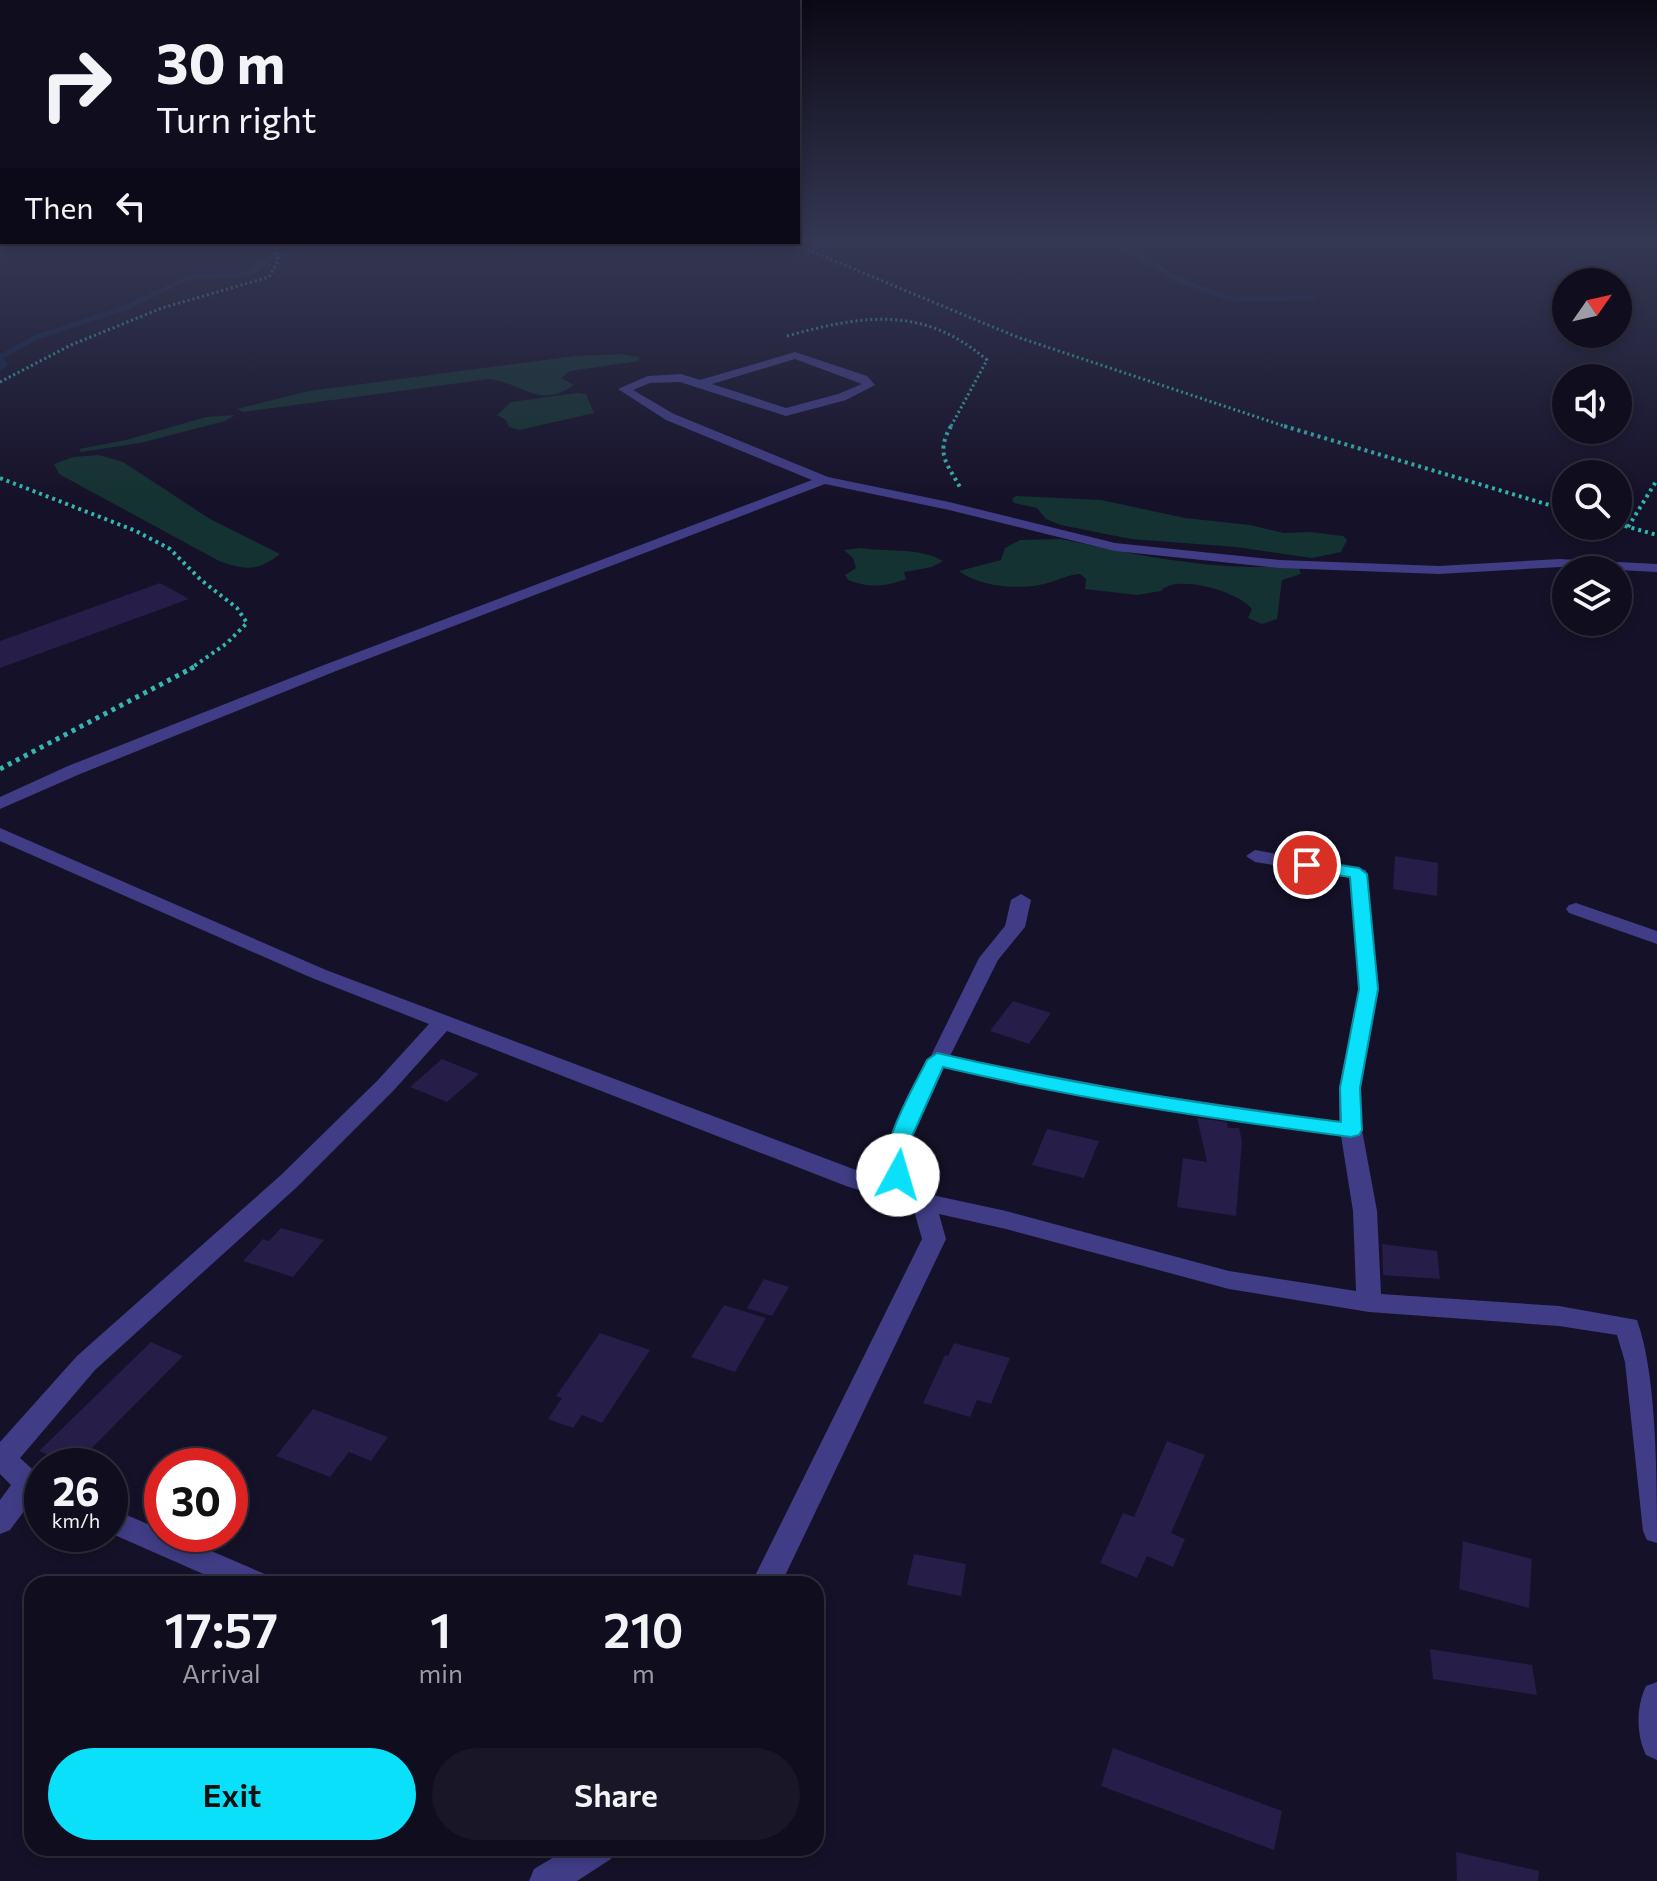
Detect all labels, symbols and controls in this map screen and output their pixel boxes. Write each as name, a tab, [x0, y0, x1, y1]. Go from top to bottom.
text: 30 m	[156, 27, 285, 96]
icon: right	[24, 32, 128, 136]
text: Turn right	[156, 96, 317, 140]
icon: left	[109, 184, 153, 228]
text: Then	[24, 188, 93, 225]
north arrow	[1552, 268, 1632, 348]
map controls	[1552, 268, 1632, 636]
button: sound	[1552, 364, 1632, 444]
button: search	[1552, 460, 1632, 540]
button: layers	[1552, 556, 1632, 636]
pin	[1273, 831, 1341, 899]
icon: arrive	[1285, 843, 1329, 887]
position arrow	[856, 1133, 940, 1217]
speed limit sign: 30	[144, 1448, 248, 1552]
text: 26	[52, 1465, 100, 1514]
text: km/h	[52, 1508, 100, 1532]
text: 17:57	[165, 1599, 278, 1658]
text: 1	[430, 1599, 451, 1658]
text: 210	[603, 1599, 683, 1658]
text: Arrival	[182, 1657, 261, 1688]
text: min	[419, 1657, 463, 1688]
text: m	[632, 1657, 655, 1688]
button: Exit	[48, 1748, 416, 1840]
button: Share	[432, 1748, 800, 1840]

